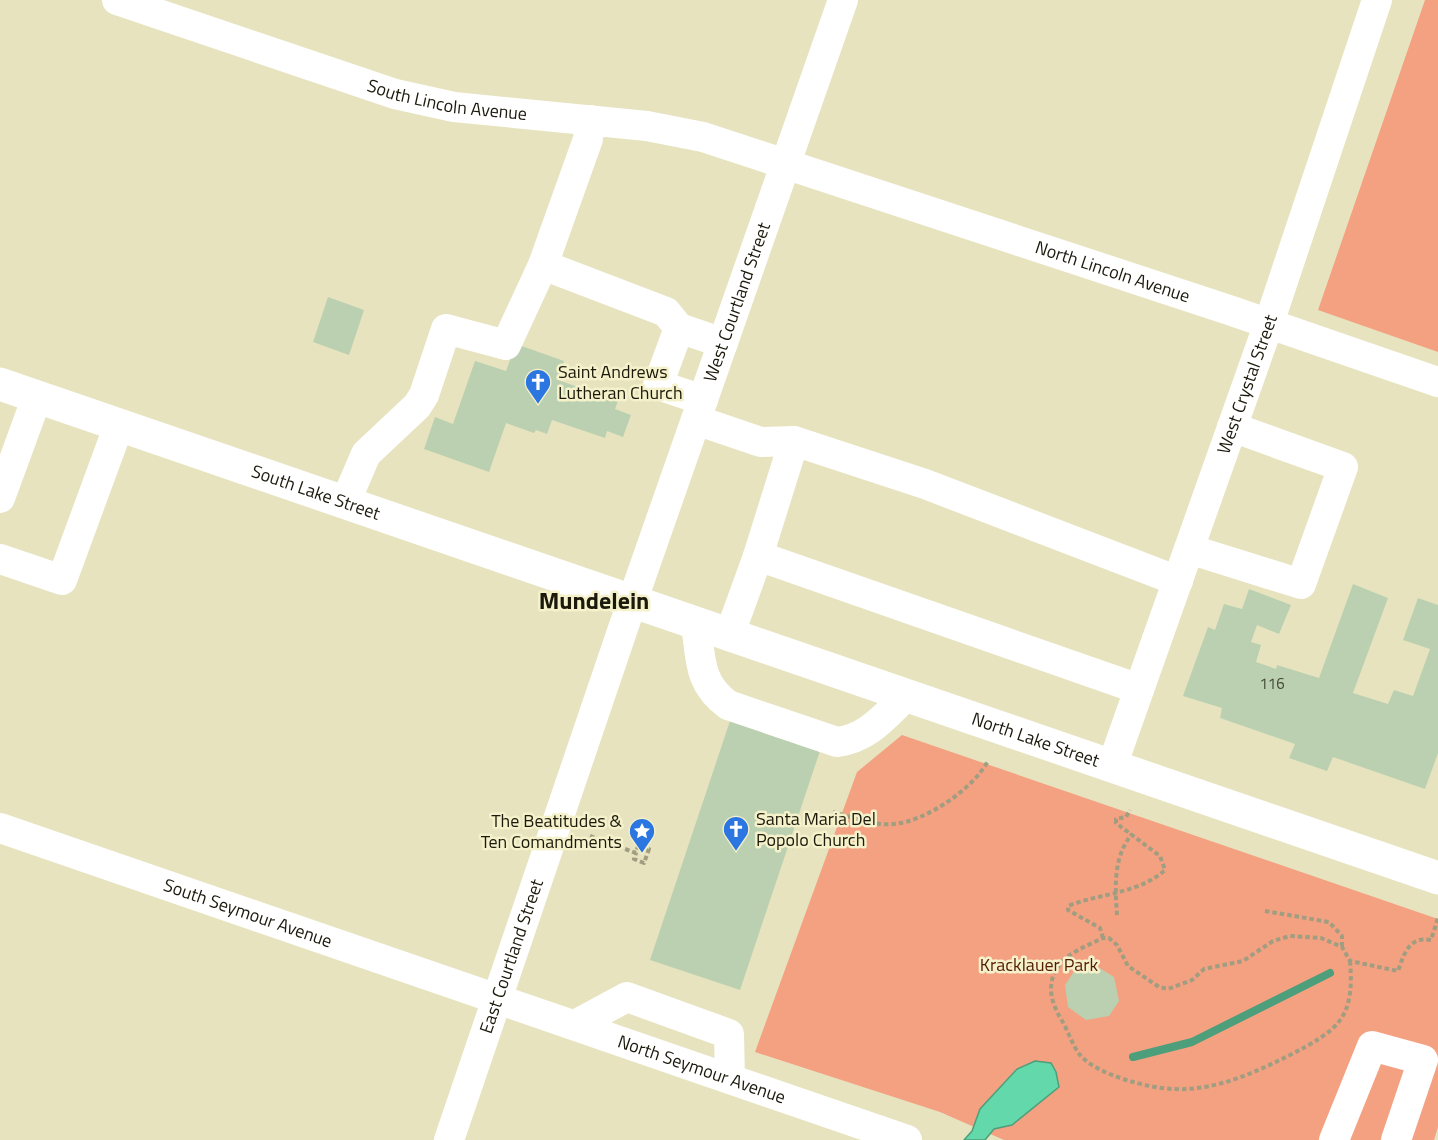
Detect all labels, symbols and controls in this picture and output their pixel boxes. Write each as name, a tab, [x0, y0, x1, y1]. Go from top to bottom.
street label: South Lincoln Avenue	[364, 72, 528, 127]
street label: West Courtland Street	[696, 218, 777, 385]
street label: North Lincoln Avenue	[1032, 233, 1194, 309]
street label: West Crystal Street	[1210, 310, 1284, 458]
place label: Saint Andrews Lutheran Church	[558, 358, 683, 406]
church icon: Saint Andrews Lutheran Church	[523, 367, 553, 405]
street label: South Lake Street	[248, 457, 385, 527]
district label: Mundelein	[539, 582, 649, 618]
house number: 116	[1259, 672, 1285, 695]
street label: North Lake Street	[968, 705, 1104, 774]
place label: Santa Maria Del Popolo Church	[756, 805, 876, 853]
place label: The Beatitudes & Ten Comandments	[481, 807, 623, 855]
church icon: Santa Maria Del Popolo Church	[721, 814, 751, 852]
place icon: The Beatitudes & Ten Comandments	[627, 816, 657, 854]
street label: South Seymour Avenue	[160, 871, 336, 954]
street label: East Courtland Street	[472, 875, 550, 1037]
park label: Kracklauer Park	[980, 951, 1099, 978]
street label: North Seymour Avenue	[614, 1028, 789, 1110]

